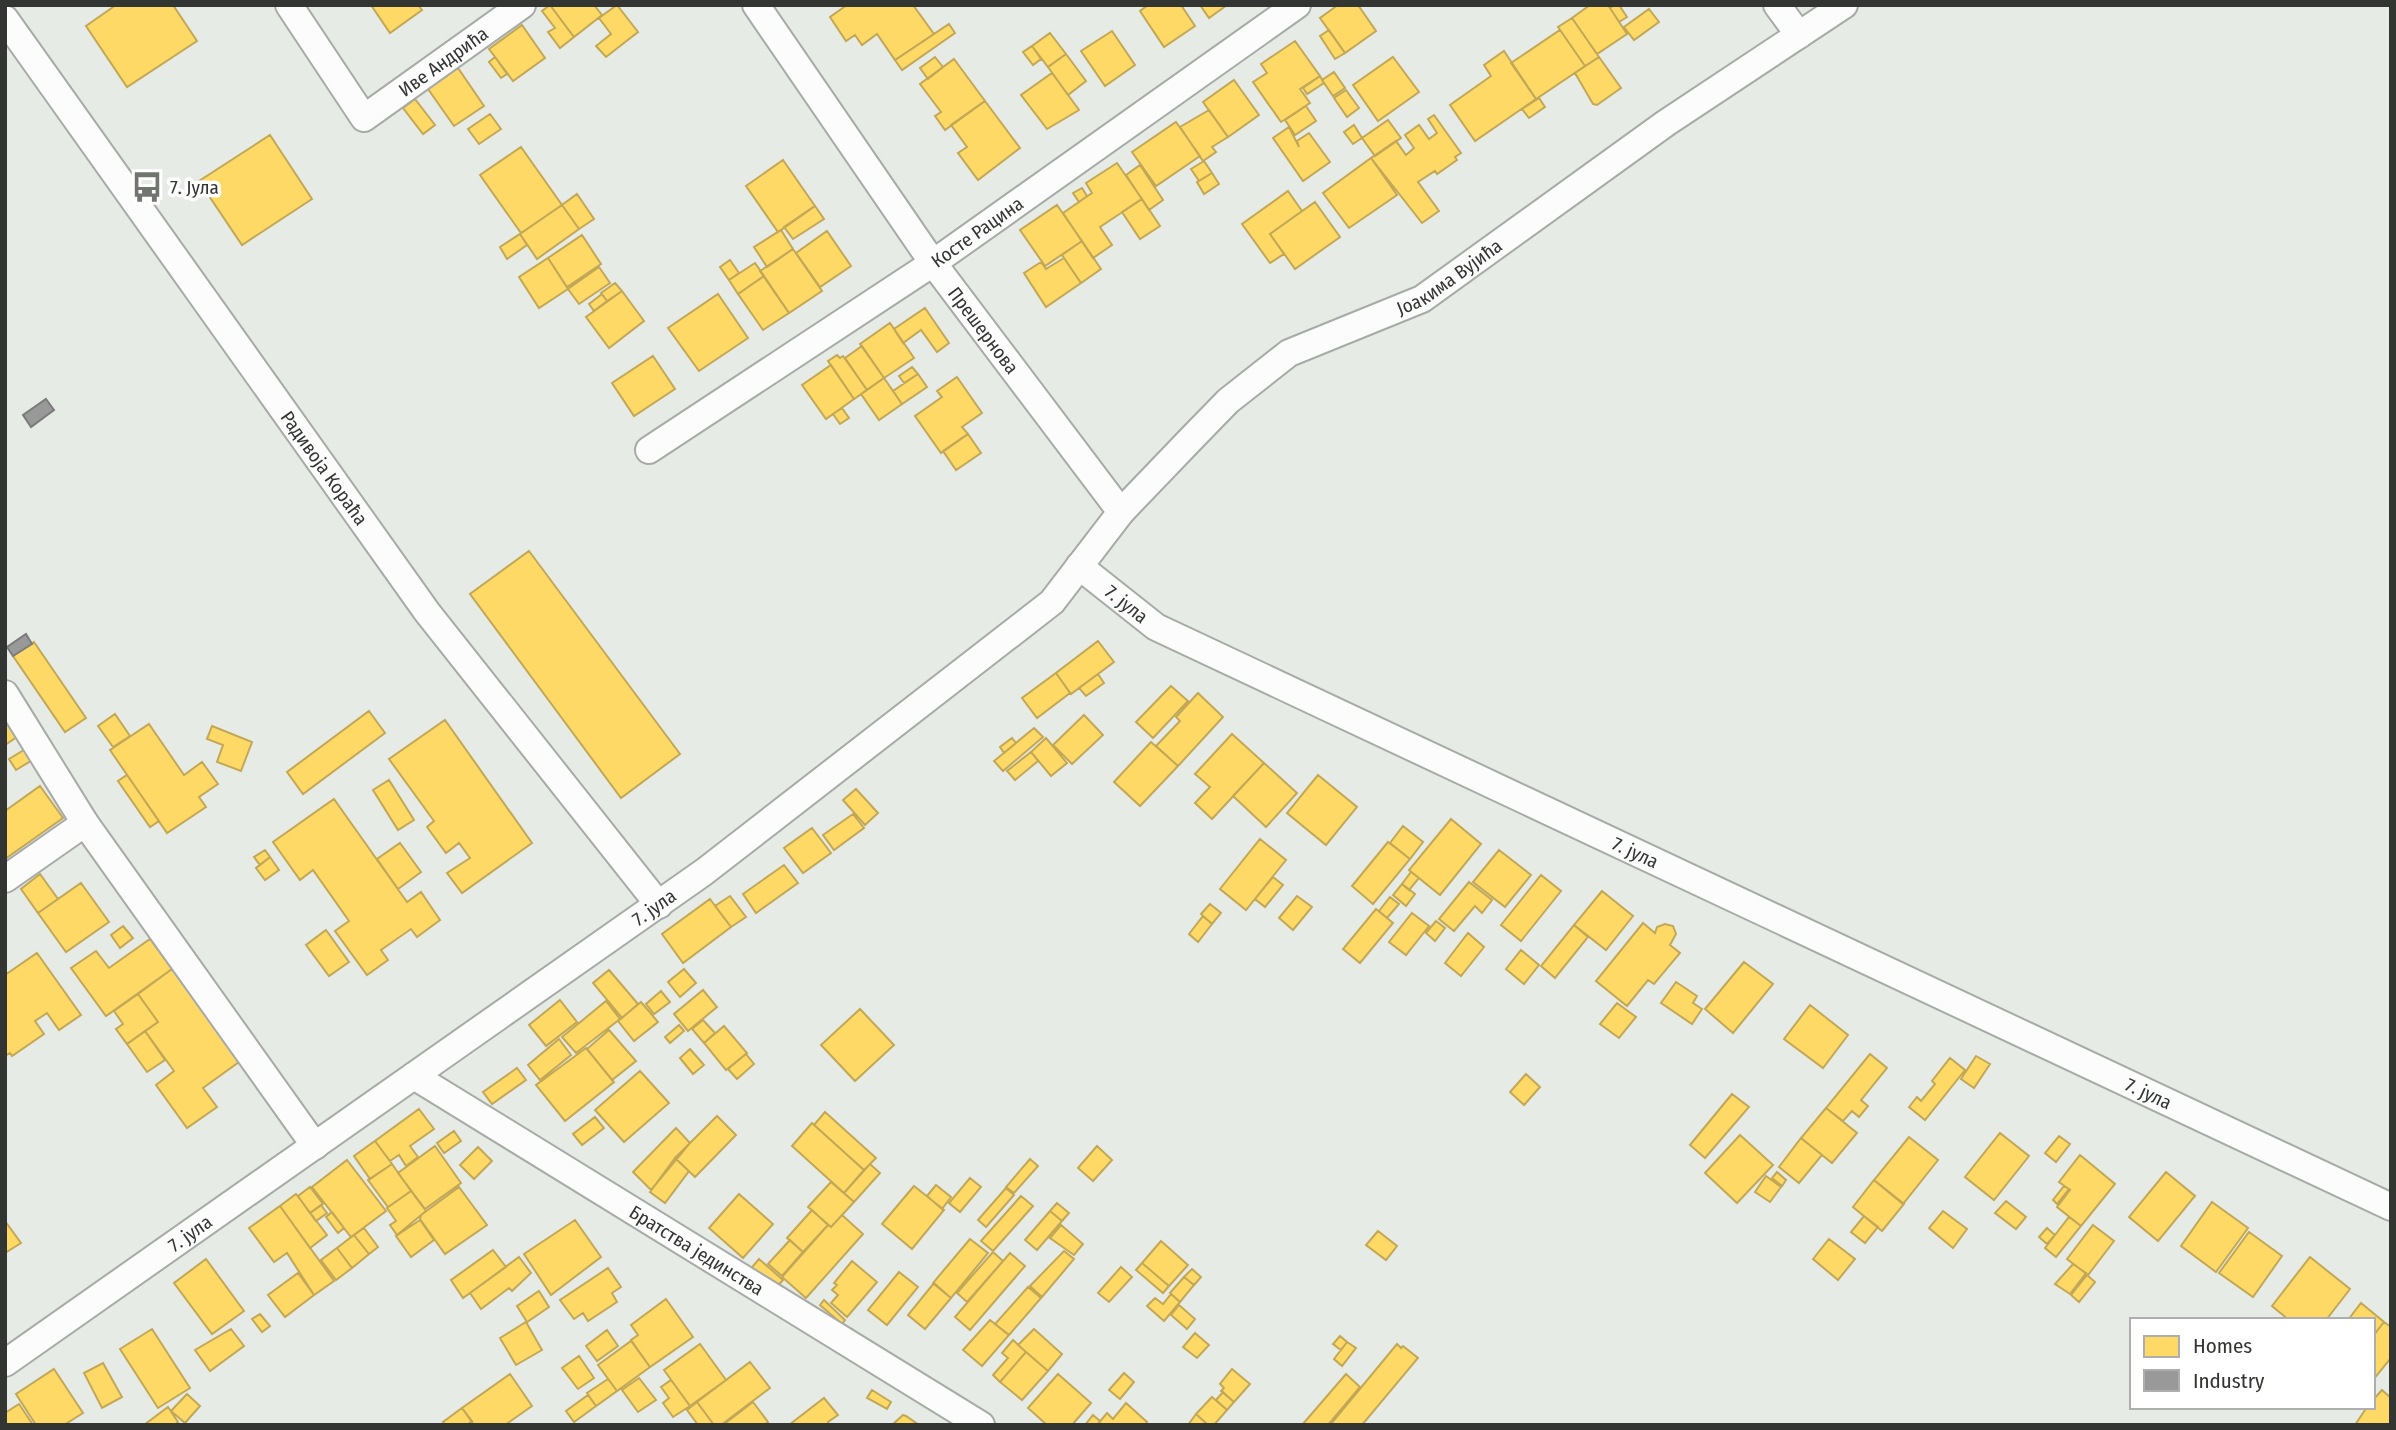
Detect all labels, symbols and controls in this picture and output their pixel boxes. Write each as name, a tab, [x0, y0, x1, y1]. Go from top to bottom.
street label: Иве Андрића	[394, 22, 493, 101]
bus stop icon: 7. Јула	[130, 170, 164, 204]
place label: 7. Јула	[170, 176, 219, 199]
street label: Косте Рацина	[927, 192, 1028, 273]
street label: Јоакима Вујића	[1393, 234, 1507, 320]
street label: Прешернова	[943, 282, 1023, 378]
street label: Радивоја Кораћа	[276, 407, 372, 530]
street label: 7. јула	[1100, 580, 1153, 628]
street label: 7. јула	[1609, 832, 1662, 873]
street label: 7. јула	[628, 884, 681, 931]
street label: 7. јула	[2122, 1073, 2175, 1114]
street label: Братства јединства	[625, 1200, 768, 1301]
street label: 7. јула	[164, 1210, 217, 1257]
legend	[2130, 1318, 2375, 1409]
text: Homes	[2193, 1333, 2252, 1359]
text: Industry	[2193, 1368, 2265, 1394]

